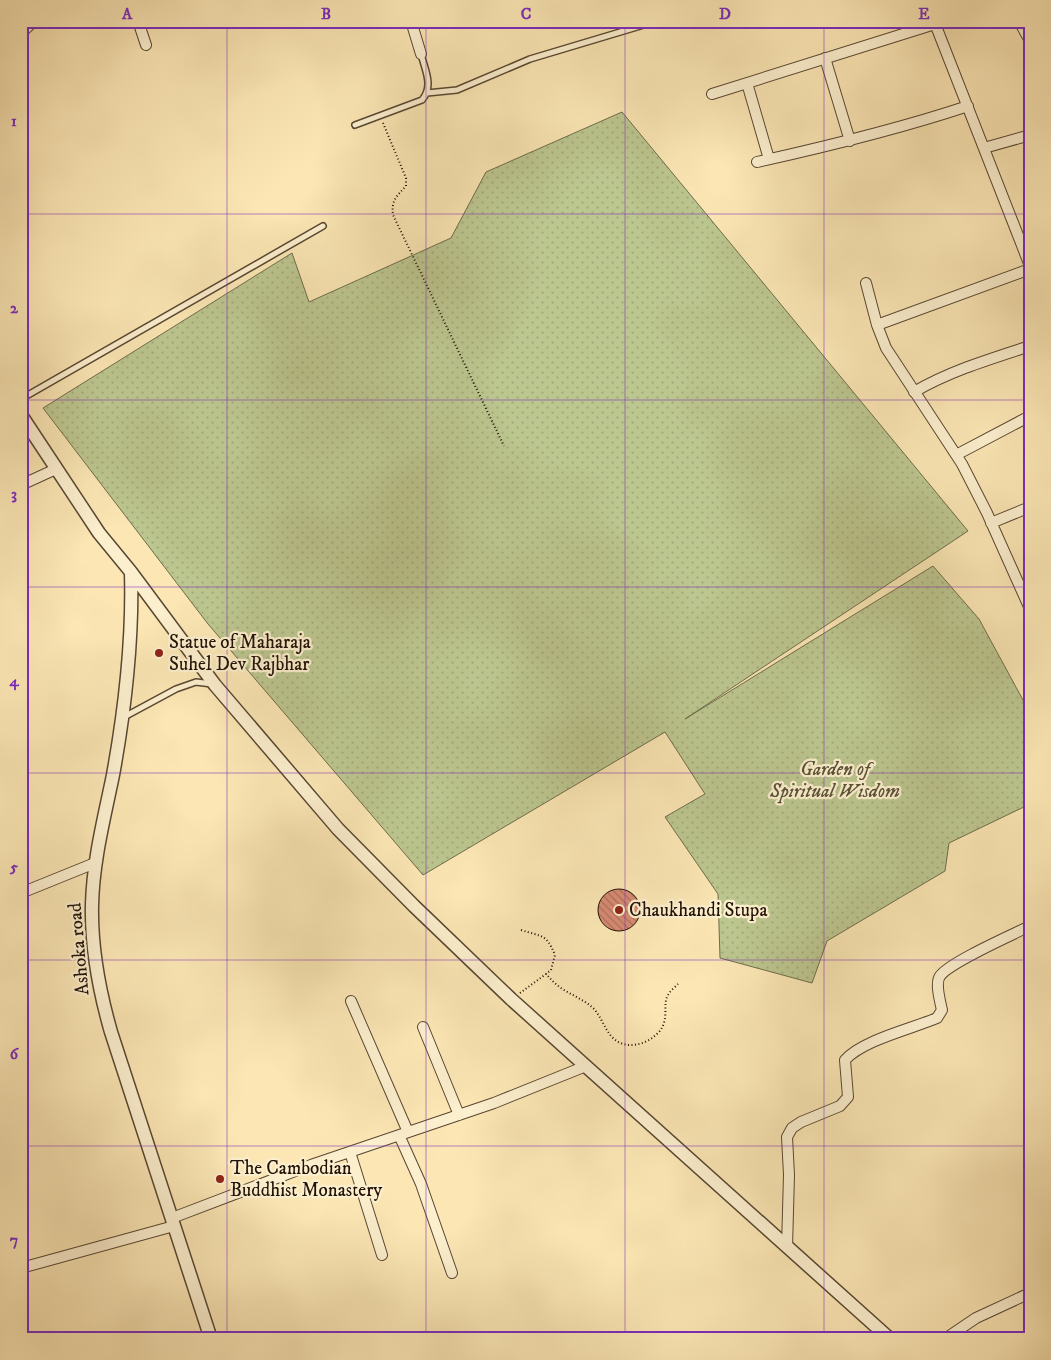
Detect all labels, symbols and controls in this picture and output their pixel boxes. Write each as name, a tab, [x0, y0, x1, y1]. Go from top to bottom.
text: A	[121, 4, 133, 24]
text: B	[321, 4, 331, 24]
text: C	[521, 4, 531, 24]
text: D	[719, 4, 731, 24]
text: E	[918, 4, 930, 24]
text: 1	[11, 111, 17, 131]
text: 2	[10, 298, 19, 318]
text: 3	[11, 484, 17, 504]
place label: Statue of Maharaja Suhel Dev Rajbhar	[169, 631, 311, 676]
marker: Statue of Maharaja Suhel Dev Rajbhar	[153, 647, 165, 659]
text: 4	[8, 671, 19, 691]
park label: Garden of Spiritual Wisdom	[769, 758, 900, 804]
text: 5	[9, 857, 18, 877]
place label: Chaukhandi Stupa	[629, 899, 767, 922]
street label: Ashoka road	[63, 901, 95, 996]
marker: Chaukhandi Stupa	[613, 904, 625, 916]
text: 6	[10, 1044, 20, 1064]
place label: The Cambodian Buddhist Monastery	[230, 1157, 383, 1202]
marker: The Cambodian Buddhist Monastery	[214, 1173, 226, 1185]
text: 7	[10, 1230, 18, 1250]

